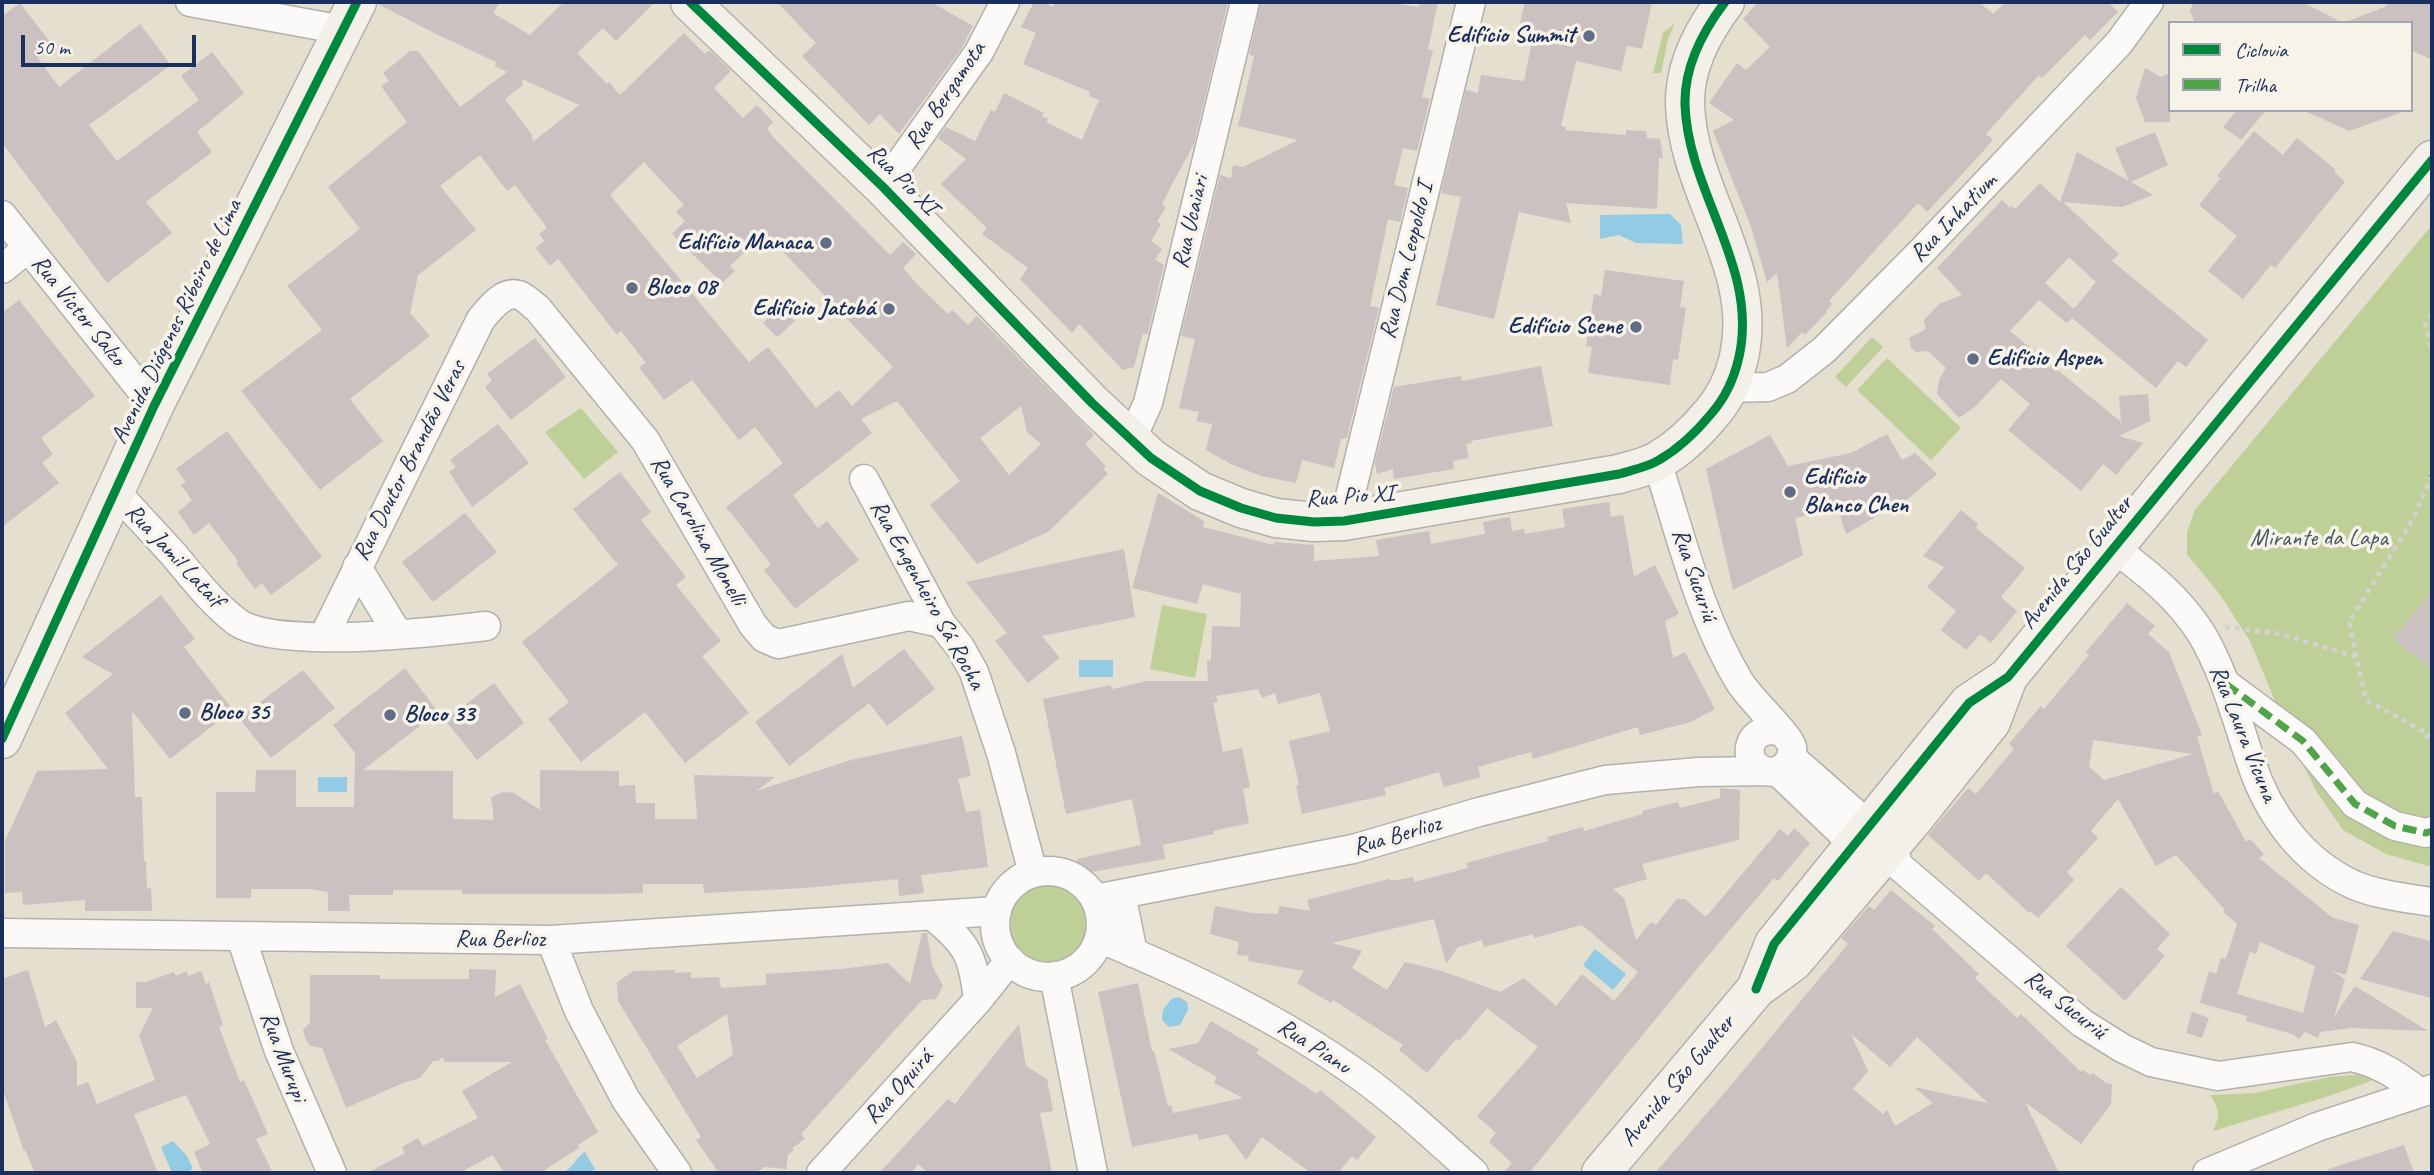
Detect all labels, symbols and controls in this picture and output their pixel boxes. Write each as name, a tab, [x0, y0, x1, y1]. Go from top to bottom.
scale bar	[24, 21, 200, 65]
legend	[2168, 21, 2413, 112]
place label: Edifício Summit	[1447, 22, 1575, 50]
marker: Edifício Summit	[1581, 28, 1597, 44]
text: 50 m	[34, 34, 70, 60]
street label: Rua Bergamota	[899, 37, 993, 155]
text: Ciclovia	[2235, 37, 2287, 63]
text: Trilha	[2235, 72, 2276, 98]
street label: Rua Pio XI	[861, 139, 943, 221]
street label: Rua Inhatium	[1904, 167, 2004, 269]
street label: Rua Ucaiari	[1166, 173, 1216, 271]
street label: Rua Dom Leopoldo I	[1374, 180, 1440, 342]
street label: Avenida Diógenes Ribeiro de Lima	[105, 195, 249, 449]
place label: Edifício Manaca	[677, 229, 812, 257]
marker: Edifício Manaca	[818, 235, 834, 251]
street label: Rua Victor Salzo	[25, 250, 131, 372]
place label: Bloco 08	[646, 274, 716, 302]
marker: Bloco 08	[624, 280, 640, 296]
place label: Edifício Jatobá	[752, 295, 875, 323]
marker: Edifício Jatobá	[881, 301, 897, 317]
place label: Edifício Scene	[1508, 313, 1622, 341]
marker: Edifício Scene	[1628, 319, 1644, 335]
place label: Edifício Aspen	[1987, 345, 2102, 373]
marker: Edifício Aspen	[1965, 351, 1981, 367]
street label: Rua Doutor Brandão Veras	[347, 356, 473, 566]
street label: Rua Carolina Monelli	[644, 451, 752, 611]
place label: Edifício Blanco Chen	[1804, 464, 1908, 520]
street label: Rua Pio XI	[1305, 480, 1395, 514]
marker: Edifício Blanco Chen	[1782, 484, 1798, 500]
street label: Avenida São Gualter	[2014, 491, 2140, 635]
street label: Rua Engenheiro Sá Rocha	[863, 496, 991, 694]
street label: Rua Jamil Lataif	[119, 498, 229, 614]
street label: Rua Sucuriú	[1665, 525, 1723, 625]
park label: Mirante da Lapa	[2250, 525, 2388, 553]
street label: Rua Laura Vicuna	[2203, 662, 2283, 806]
place label: Bloco 35	[199, 699, 269, 727]
place label: Bloco 33	[404, 701, 474, 729]
marker: Bloco 35	[177, 705, 193, 721]
marker: Bloco 33	[382, 707, 398, 723]
street label: Rua Berlioz	[1350, 810, 1444, 862]
street label: Rua Berlioz	[455, 926, 545, 954]
street label: Rua Sucuriú	[2018, 964, 2112, 1046]
street label: Rua Murupi	[253, 1008, 313, 1106]
street label: Avenida São Gualter	[1615, 1009, 1741, 1153]
street label: Rua Pianu	[1272, 1013, 1356, 1081]
street label: Rua Oquirá	[858, 1044, 940, 1130]

